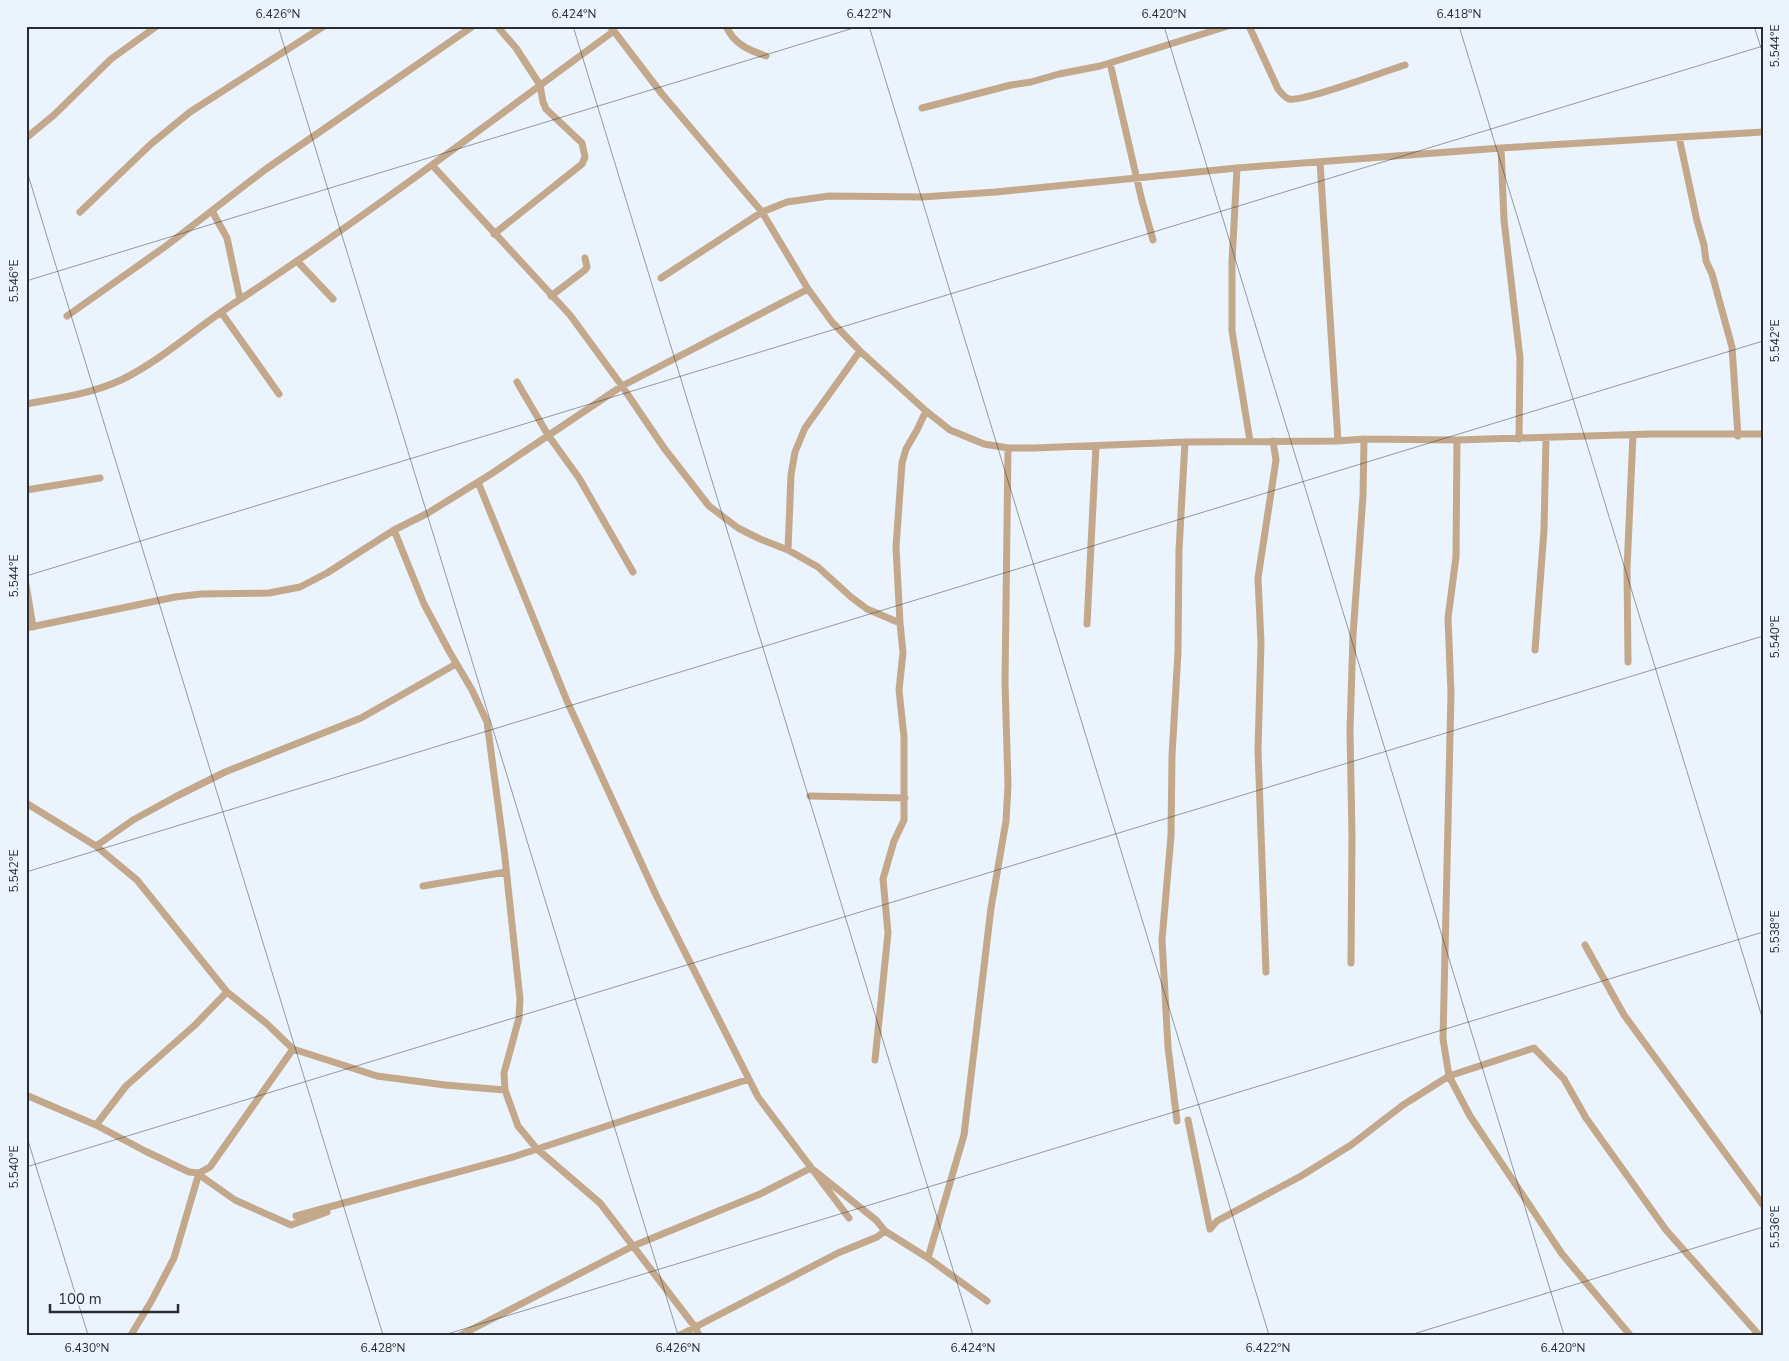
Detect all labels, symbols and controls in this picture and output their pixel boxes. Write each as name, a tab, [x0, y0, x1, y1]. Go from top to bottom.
text: 6.426°N	[256, 6, 300, 22]
text: 6.424°N	[552, 6, 596, 22]
text: 6.422°N	[847, 6, 891, 22]
text: 6.420°N	[1142, 6, 1186, 22]
text: 6.418°N	[1437, 6, 1481, 22]
text: 5.544°E	[1767, 25, 1783, 67]
text: 5.546°E	[6, 260, 22, 302]
text: 5.542°E	[1767, 320, 1783, 362]
text: 5.544°E	[6, 555, 22, 597]
text: 5.540°E	[1767, 616, 1783, 658]
text: 5.542°E	[6, 850, 22, 892]
text: 5.538°E	[1767, 911, 1783, 953]
text: 5.540°E	[6, 1146, 22, 1188]
text: 5.536°E	[1767, 1206, 1783, 1248]
scale bar	[50, 1281, 178, 1313]
text: 100 m	[58, 1289, 102, 1309]
text: 6.430°N	[65, 1340, 109, 1356]
text: 6.428°N	[361, 1340, 405, 1356]
text: 6.426°N	[656, 1340, 700, 1356]
text: 6.424°N	[951, 1340, 995, 1356]
text: 6.422°N	[1246, 1340, 1290, 1356]
text: 6.420°N	[1541, 1340, 1585, 1356]

